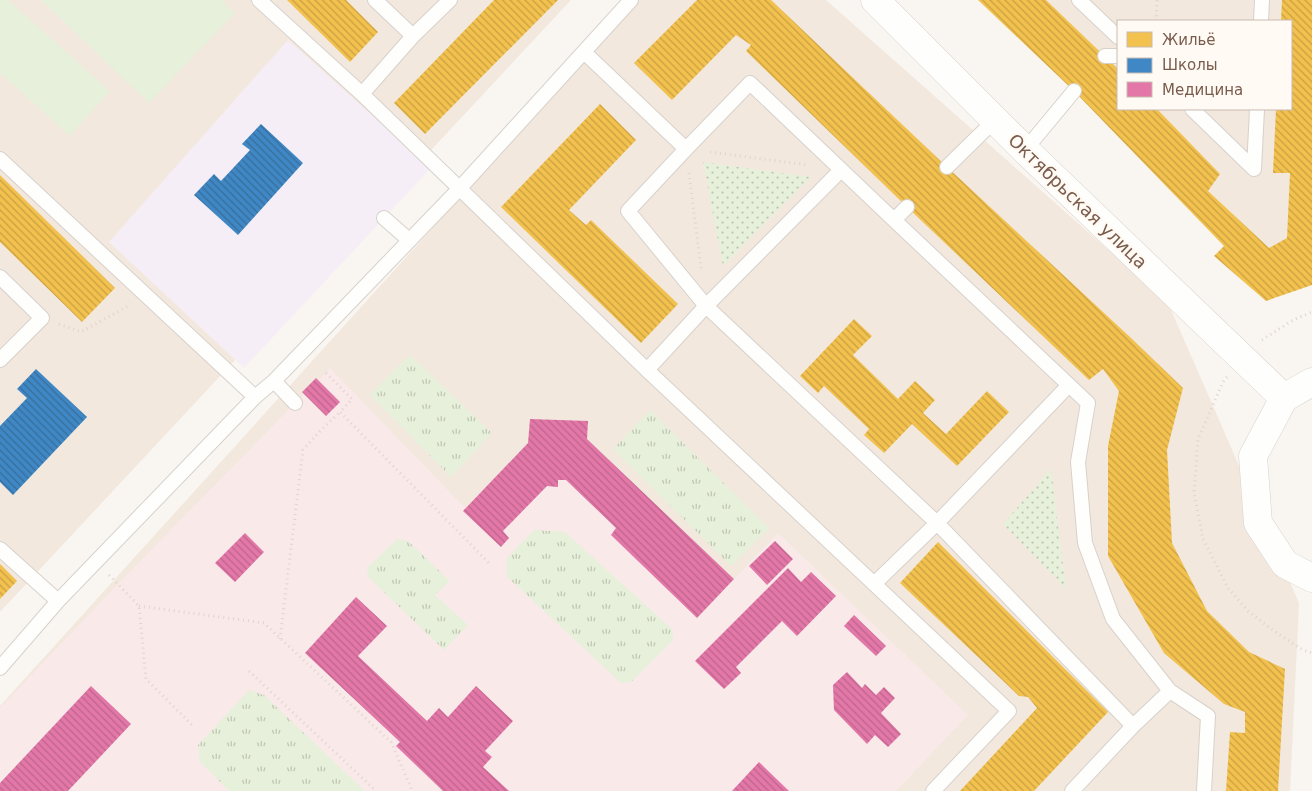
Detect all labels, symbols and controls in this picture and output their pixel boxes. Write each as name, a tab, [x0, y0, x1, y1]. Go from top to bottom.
legend	[1117, 20, 1292, 110]
text: Жильё	[1162, 31, 1216, 49]
text: Школы	[1162, 56, 1218, 74]
text: Медицина	[1162, 81, 1243, 99]
street label: Октябрьская улица	[1004, 129, 1152, 273]

